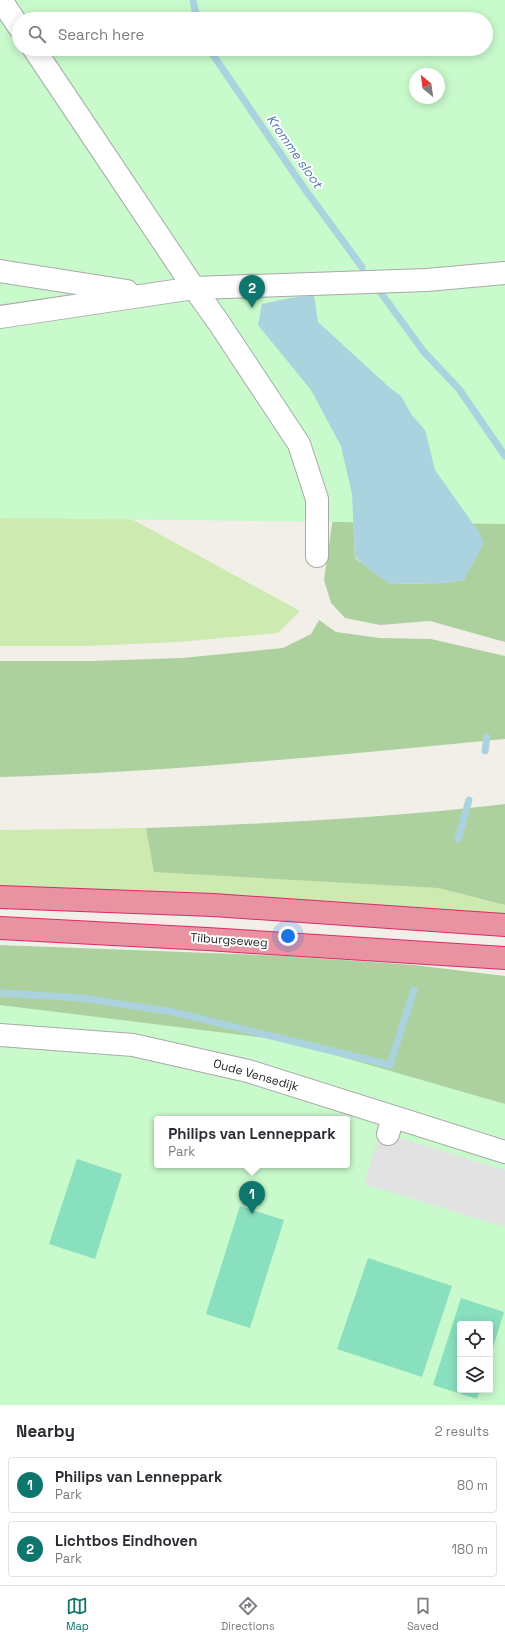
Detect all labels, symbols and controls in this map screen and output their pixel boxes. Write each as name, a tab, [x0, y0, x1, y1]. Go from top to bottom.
search box	[12, 12, 493, 56]
icon: search	[26, 23, 48, 45]
text: Search here	[58, 25, 144, 44]
north arrow	[409, 68, 445, 104]
water label: Kromme sloot	[263, 111, 327, 192]
pin: 2	[239, 275, 265, 308]
your location	[278, 926, 298, 946]
street label: Tilburgseweg	[190, 929, 268, 951]
street label: Oude Vensedijk	[211, 1055, 301, 1095]
popup	[154, 1116, 350, 1168]
text: Philips van Lenneppark	[168, 1124, 336, 1143]
text: Park	[168, 1143, 195, 1160]
pin: 1	[239, 1181, 265, 1214]
map controls	[457, 1321, 493, 1393]
button: locate	[457, 1321, 493, 1357]
button: layers	[457, 1357, 493, 1393]
text: Nearby	[16, 1420, 75, 1442]
text: 2 results	[435, 1423, 489, 1440]
text: Philips van Lenneppark	[55, 1467, 222, 1486]
text: 1	[27, 1477, 33, 1494]
text: 80 m	[457, 1477, 488, 1494]
text: Park	[55, 1486, 82, 1503]
text: Lichtbos Eindhoven	[55, 1531, 197, 1550]
text: 2	[26, 1541, 34, 1558]
text: 180 m	[452, 1541, 488, 1558]
text: Park	[55, 1550, 82, 1567]
tab: Map	[66, 1595, 89, 1633]
tab: Directions	[221, 1595, 275, 1633]
tab: Saved	[407, 1595, 439, 1633]

